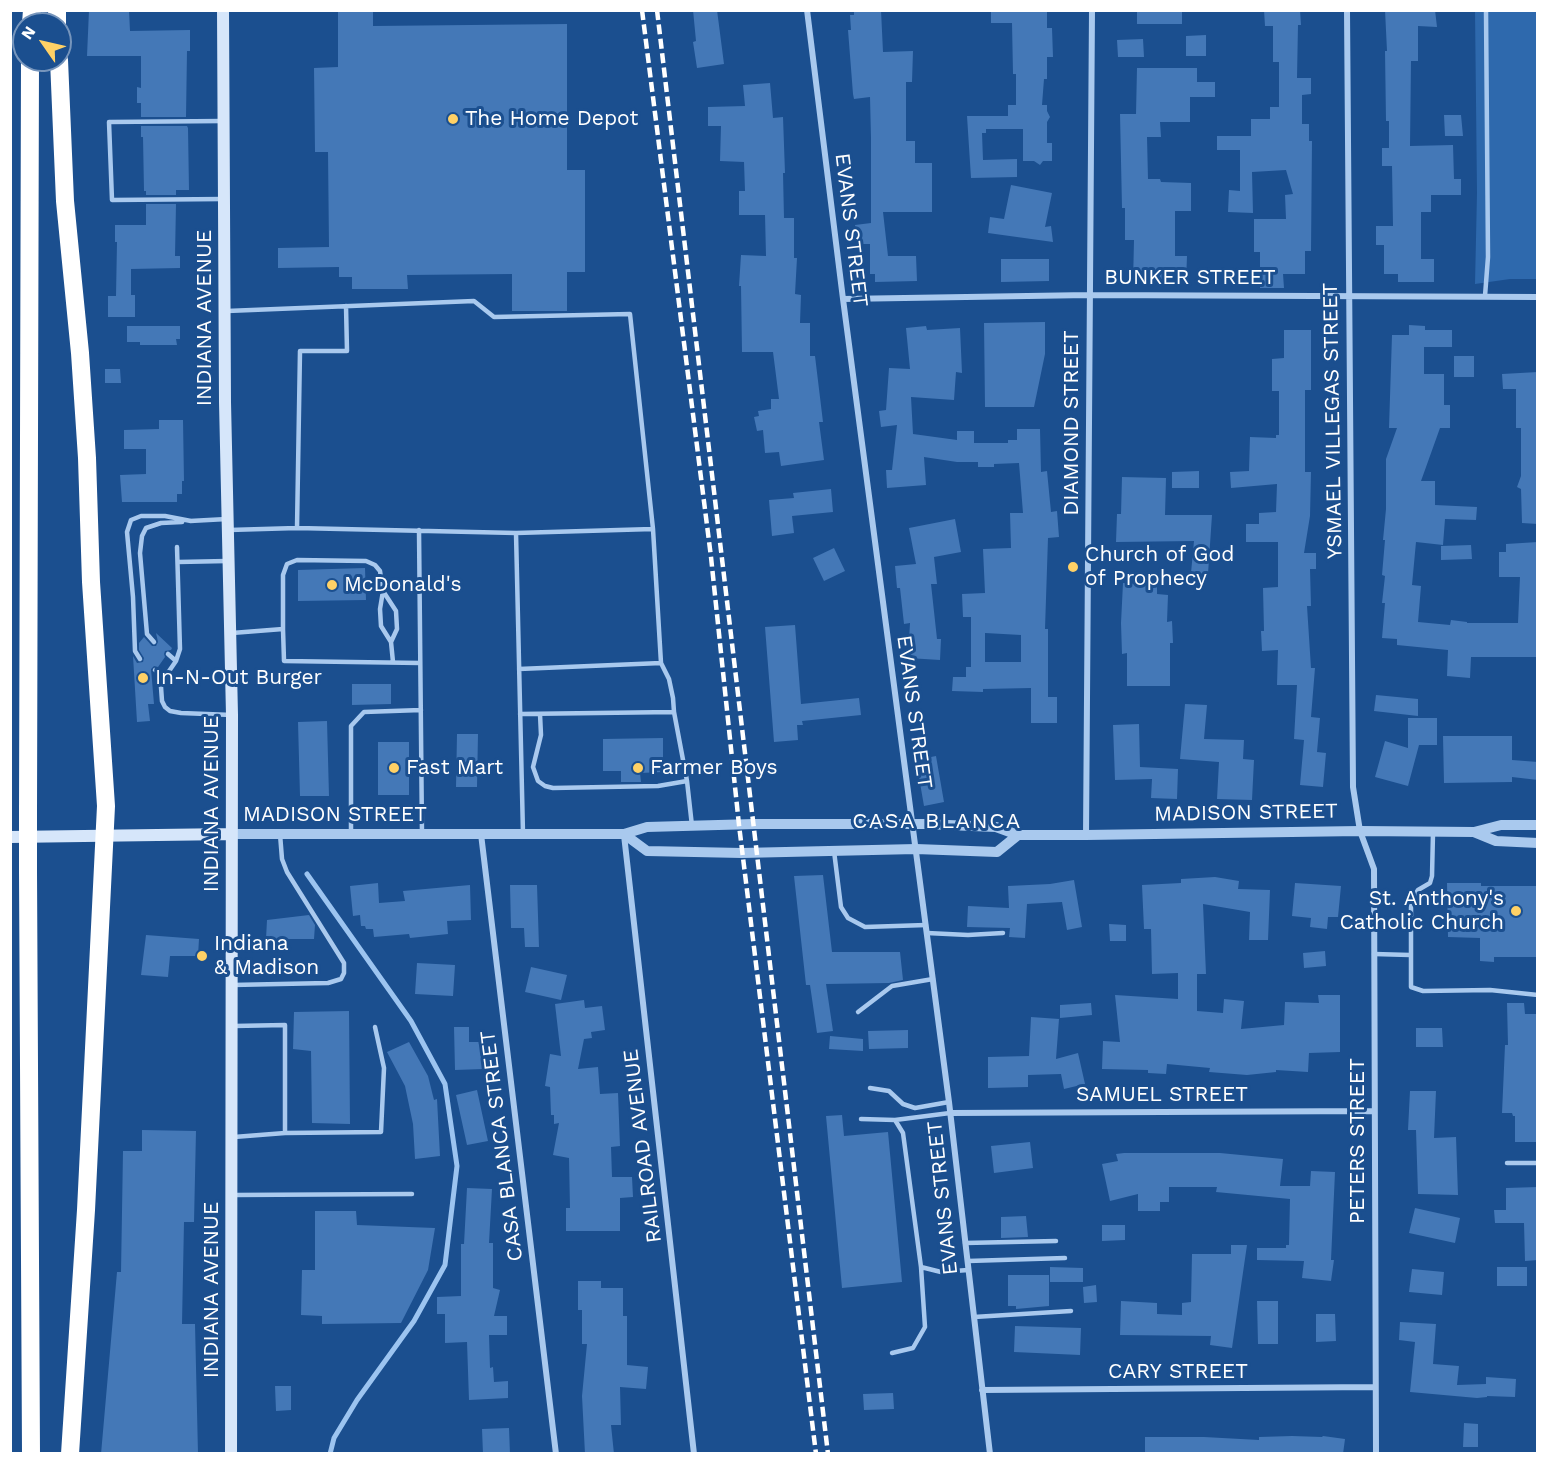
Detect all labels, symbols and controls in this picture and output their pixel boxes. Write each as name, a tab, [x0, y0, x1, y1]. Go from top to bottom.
north arrow	[12, 12, 72, 72]
text: N	[17, 23, 40, 43]
place label: The Home Depot	[465, 106, 638, 132]
marker: The Home Depot	[446, 112, 460, 126]
street label: EVANS STREET	[829, 152, 873, 308]
street label: INDIANA AVENUE	[192, 230, 218, 406]
street label: BUNKER STREET	[1104, 265, 1276, 291]
street label: YSMAEL VILLEGAS STREET	[1318, 283, 1348, 559]
street label: DIAMOND STREET	[1059, 330, 1085, 516]
place label: Church of God of Prophecy	[1085, 542, 1234, 592]
marker: Church of God of Prophecy	[1066, 560, 1080, 574]
place label: McDonald's	[344, 572, 461, 598]
marker: McDonald's	[325, 578, 339, 592]
street label: EVANS STREET	[891, 634, 937, 790]
place label: In-N-Out Burger	[155, 665, 322, 691]
marker: In-N-Out Burger	[136, 671, 150, 685]
street label: INDIANA AVENUE	[199, 716, 225, 892]
place label: Fast Mart	[406, 755, 503, 781]
place label: Farmer Boys	[650, 755, 778, 781]
marker: Fast Mart	[387, 761, 401, 775]
marker: Farmer Boys	[631, 761, 645, 775]
street label: MADISON STREET	[1154, 799, 1338, 827]
street label: MADISON STREET	[243, 802, 427, 828]
district label: CASA BLANCA	[852, 809, 1022, 835]
place label: St. Anthony's Catholic Church	[1339, 886, 1504, 936]
marker: St. Anthony's Catholic Church	[1509, 904, 1523, 918]
place label: Indiana & Madison	[214, 931, 319, 981]
marker: Indiana & Madison	[195, 949, 209, 963]
street label: CASA BLANCA STREET	[475, 1029, 529, 1263]
street label: RAILROAD AVENUE	[619, 1048, 667, 1244]
street label: PETERS STREET	[1345, 1058, 1371, 1224]
street label: SAMUEL STREET	[1076, 1082, 1248, 1108]
street label: EVANS STREET	[922, 1120, 964, 1276]
street label: INDIANA AVENUE	[199, 1202, 225, 1378]
street label: CARY STREET	[1108, 1359, 1248, 1385]

